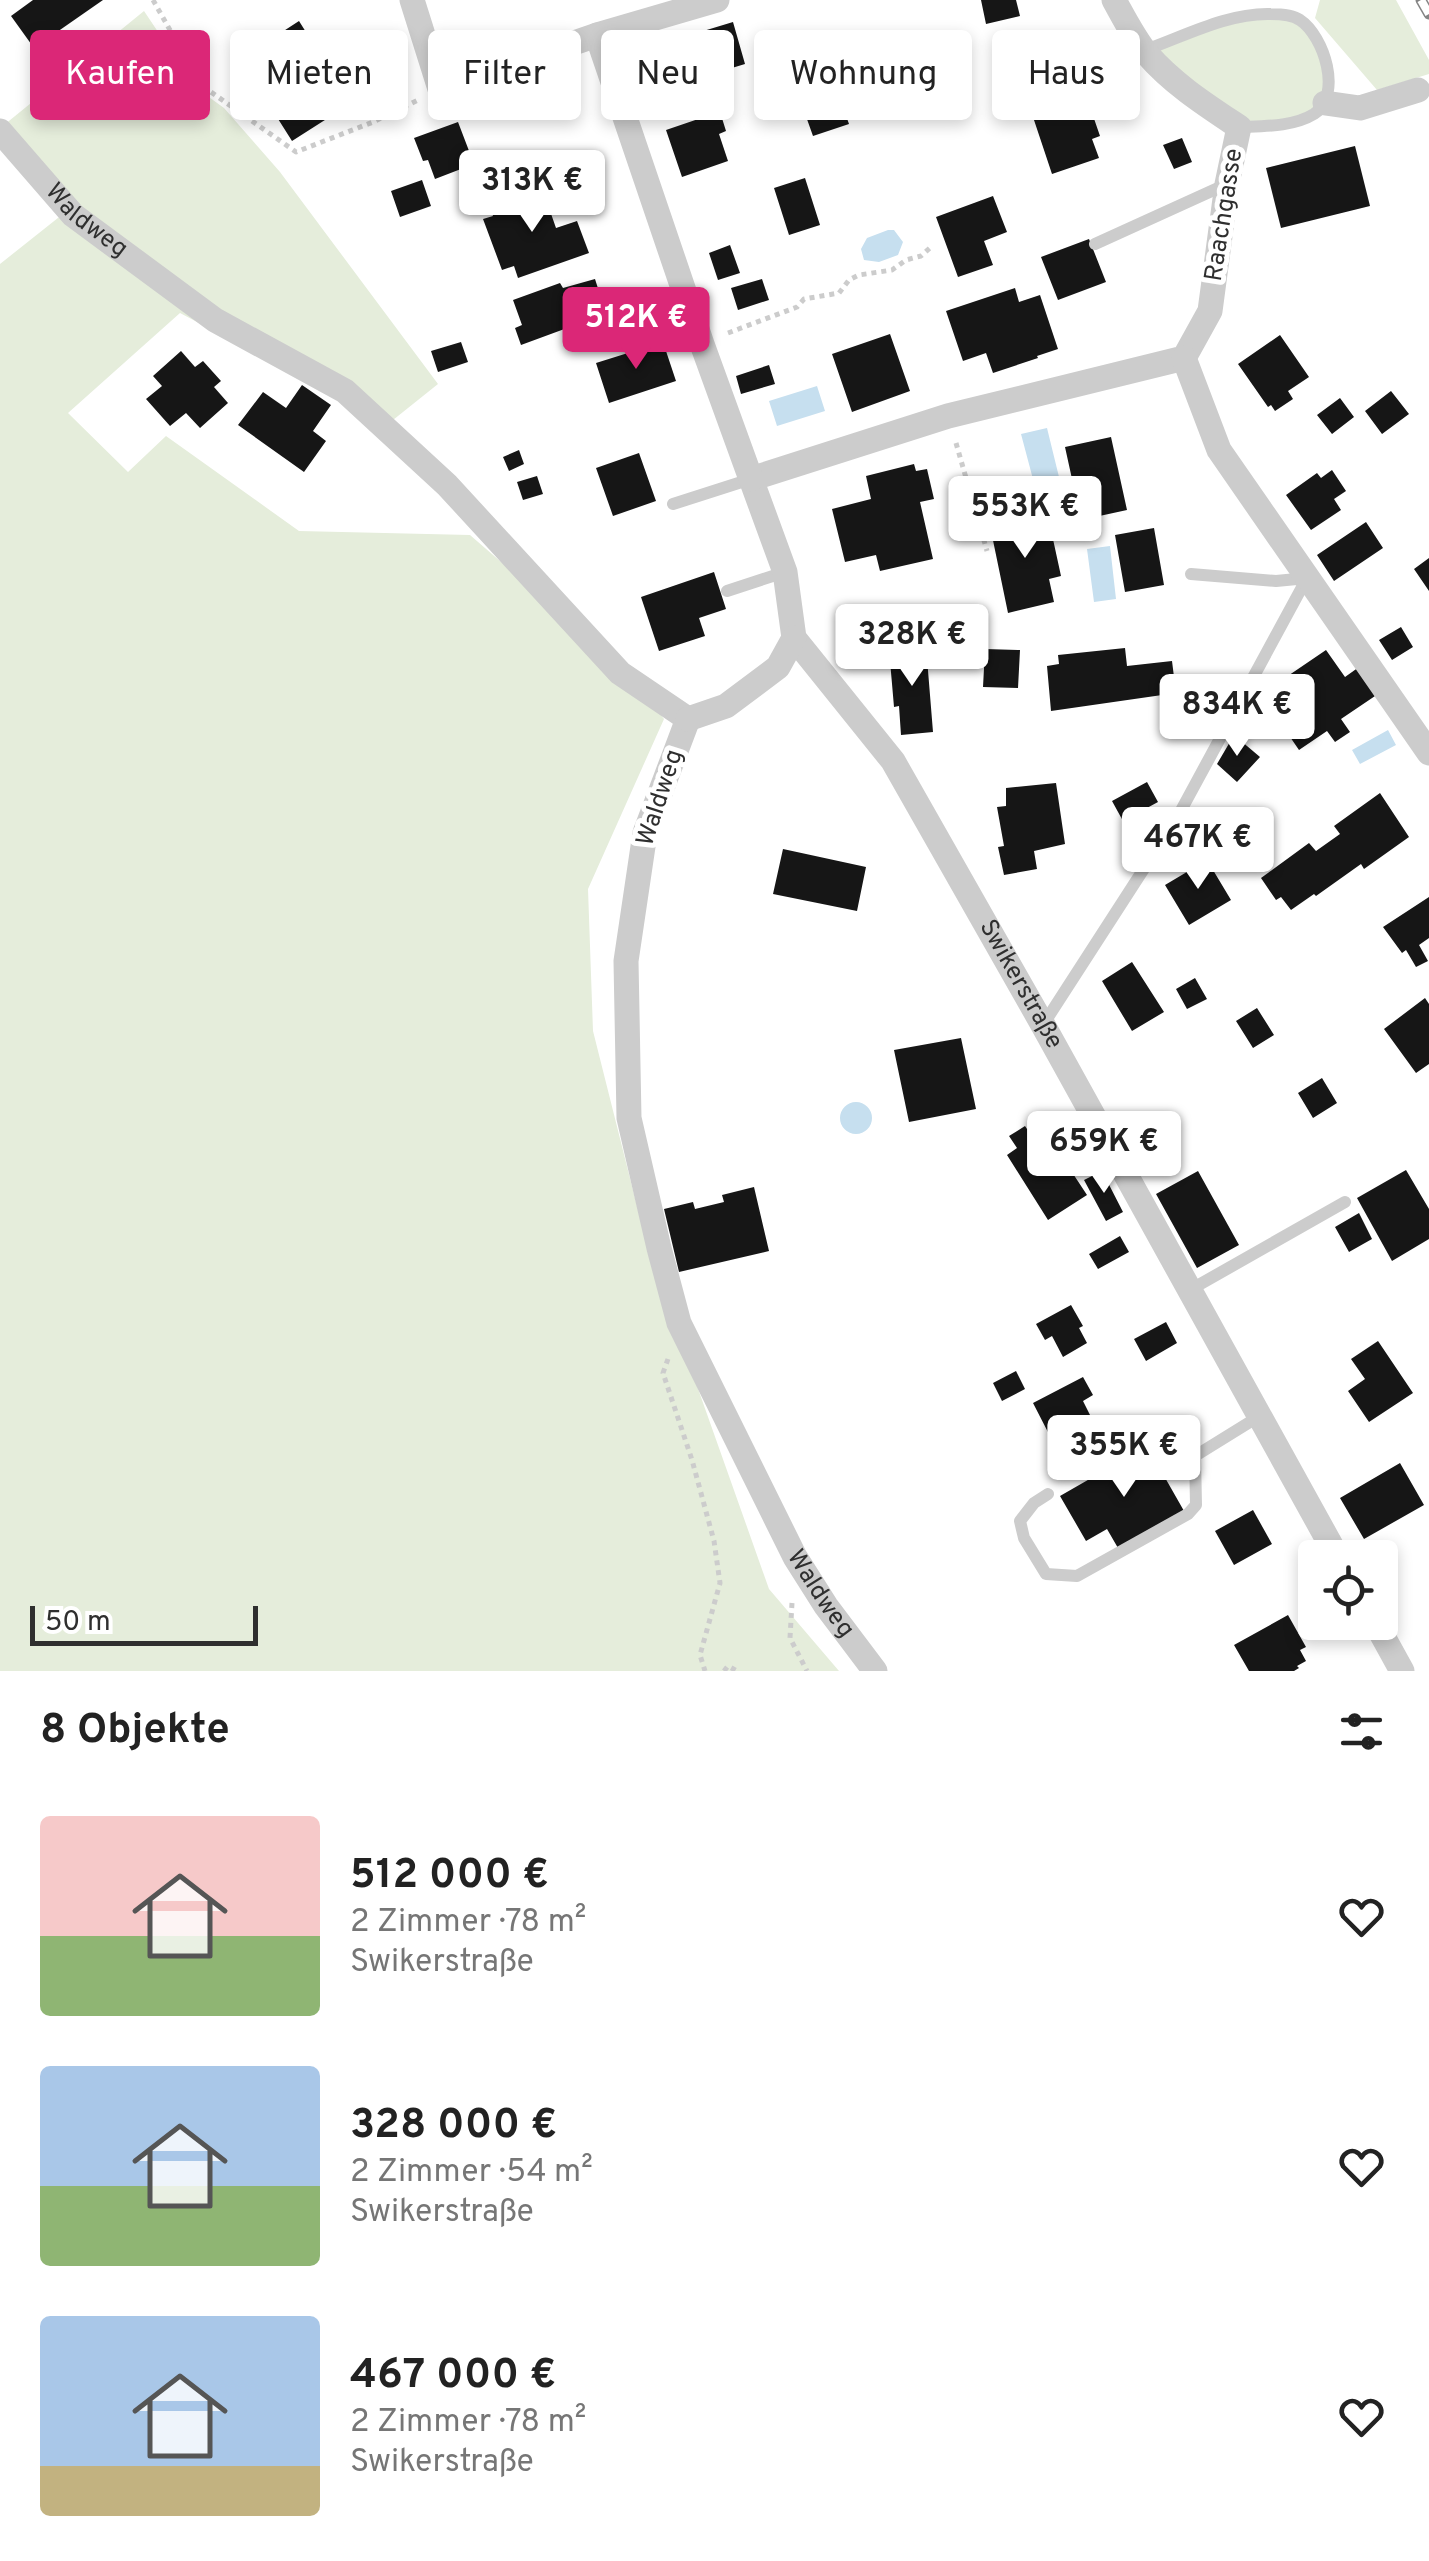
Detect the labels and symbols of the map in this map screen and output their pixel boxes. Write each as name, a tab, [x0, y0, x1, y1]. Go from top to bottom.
street label: Raachgasse	[1199, 146, 1251, 284]
pin: 313K €	[451, 150, 613, 235]
street label: Waldweg	[37, 177, 134, 266]
pin: 512K €	[555, 287, 717, 372]
pin: 553K €	[944, 476, 1106, 561]
pin: 328K €	[831, 604, 993, 689]
pin: 834K €	[1156, 674, 1318, 759]
street label: Waldweg	[630, 746, 692, 850]
pin: 467K €	[1117, 807, 1279, 892]
street label: Swikerstraße	[971, 914, 1069, 1055]
pin: 659K €	[1023, 1111, 1185, 1196]
pin: 355K €	[1043, 1415, 1205, 1500]
street label: Waldweg	[779, 1544, 861, 1645]
scale bar	[30, 1601, 258, 1646]

